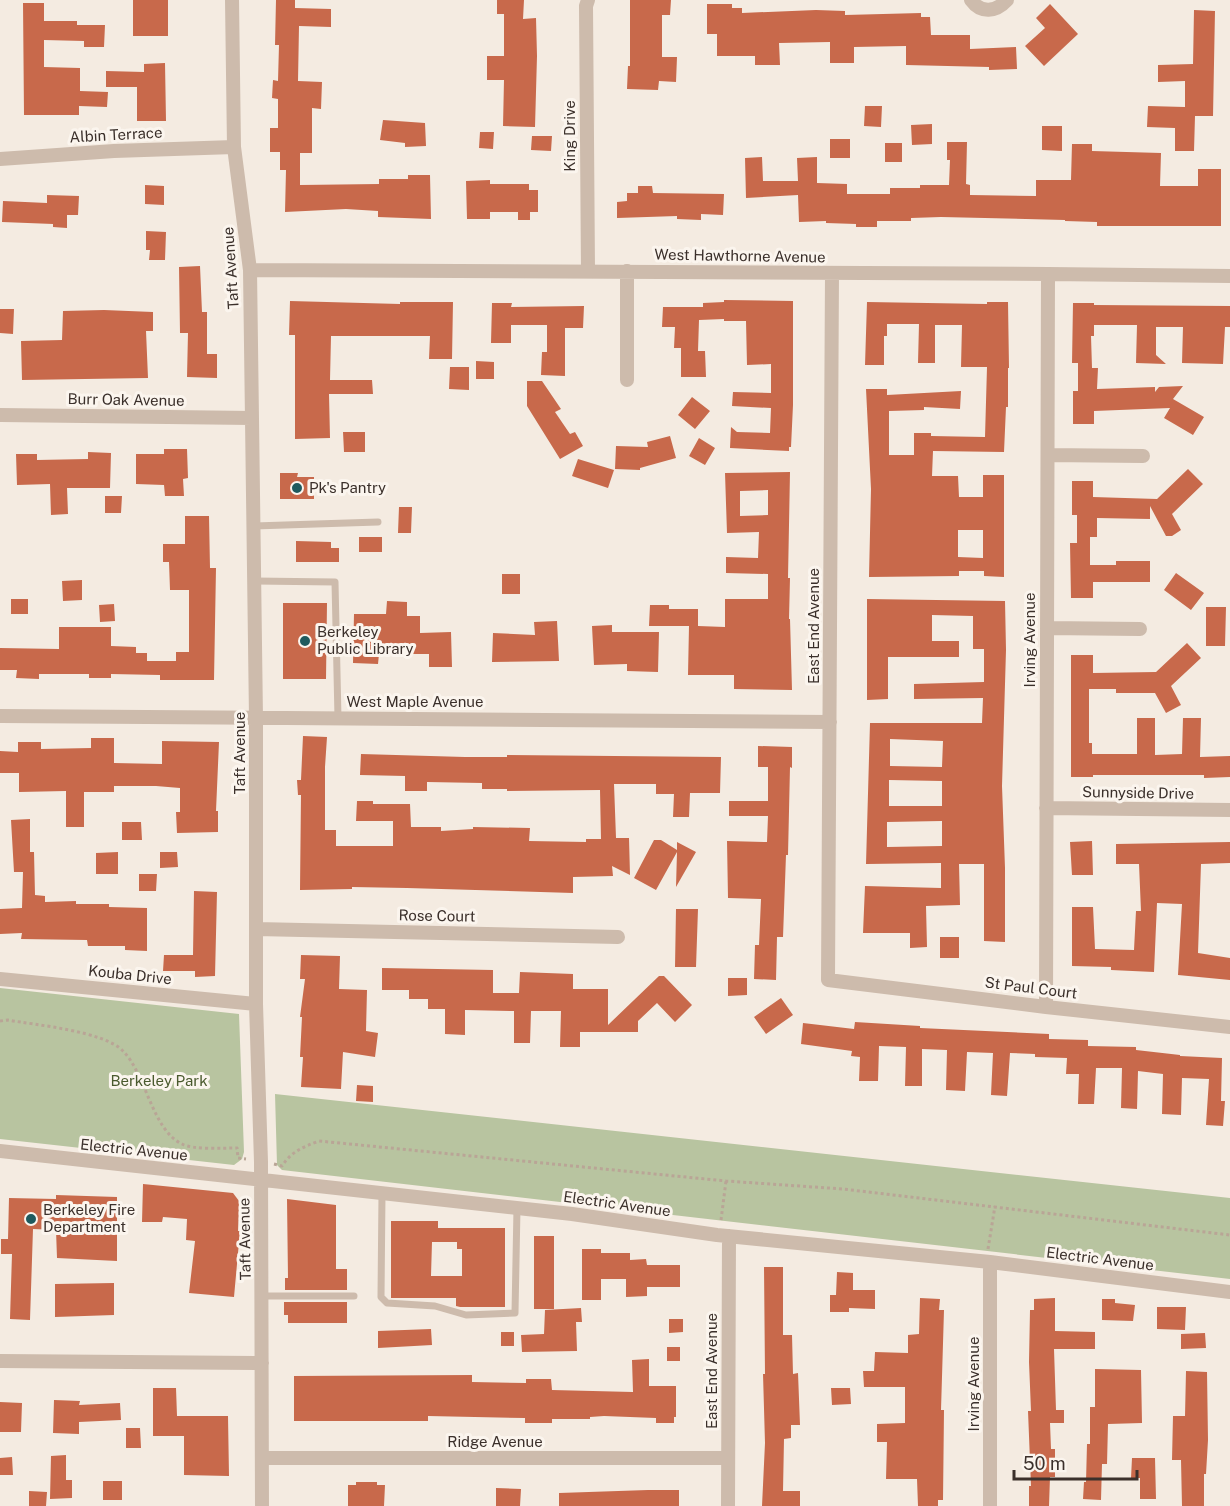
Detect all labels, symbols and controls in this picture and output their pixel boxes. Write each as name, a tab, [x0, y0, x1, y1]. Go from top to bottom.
street label: King Drive	[561, 100, 578, 172]
street label: Albin Terrace	[69, 124, 163, 145]
street label: Taft Avenue	[219, 226, 242, 310]
street label: West Hawthorne Avenue	[654, 246, 826, 265]
street label: Burr Oak Avenue	[67, 390, 185, 409]
place label: Pk's Pantry	[309, 479, 386, 496]
marker: Pk's Pantry	[290, 481, 304, 495]
street label: East End Avenue	[805, 568, 822, 684]
street label: Irving Avenue	[1021, 593, 1038, 687]
place label: Berkeley Public Library	[317, 623, 414, 657]
marker: Berkeley Public Library	[298, 634, 312, 648]
street label: West Maple Avenue	[346, 693, 484, 710]
street label: Taft Avenue	[231, 712, 248, 794]
street label: Sunnyside Drive	[1082, 783, 1194, 802]
street label: Rose Court	[398, 906, 476, 925]
street label: Kouba Drive	[88, 962, 173, 987]
street label: St Paul Court	[984, 973, 1078, 1002]
park label: Berkeley Park	[110, 1072, 208, 1089]
street label: Electric Avenue	[79, 1135, 189, 1164]
street label: Electric Avenue	[562, 1188, 672, 1219]
street label: Taft Avenue	[235, 1198, 254, 1280]
place label: Berkeley Fire Department	[43, 1201, 135, 1235]
marker: Berkeley Fire Department	[24, 1212, 38, 1226]
street label: Electric Avenue	[1045, 1243, 1155, 1274]
street label: East End Avenue	[703, 1313, 720, 1429]
street label: Irving Avenue	[965, 1337, 982, 1431]
street label: Ridge Avenue	[447, 1433, 543, 1450]
scale bar	[1014, 1443, 1137, 1481]
text: 50 m	[1023, 1453, 1066, 1474]

